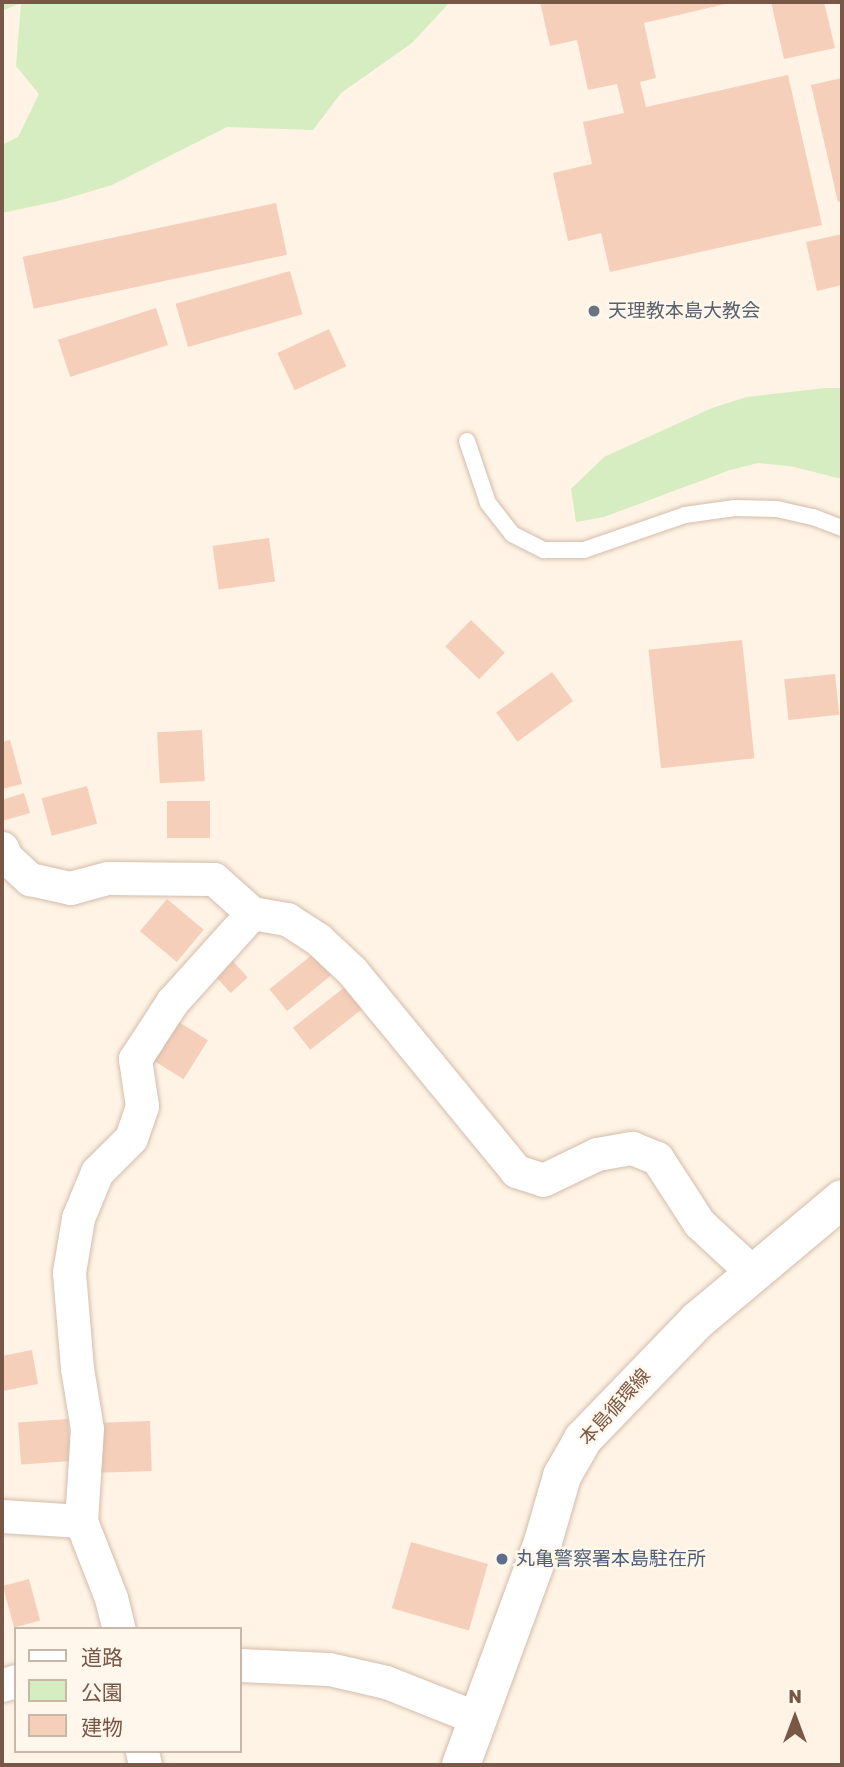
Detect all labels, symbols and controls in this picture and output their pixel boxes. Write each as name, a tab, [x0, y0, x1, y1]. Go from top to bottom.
place label: 天理教本島大教会	[608, 300, 760, 322]
marker: 天理教本島大教会	[586, 303, 602, 319]
street label: 本島循環線	[575, 1364, 655, 1450]
place label: 丸亀警察署本島駐在所	[516, 1548, 706, 1570]
marker: 丸亀警察署本島駐在所	[494, 1551, 510, 1567]
legend	[14, 1627, 242, 1753]
text: 道路	[81, 1645, 123, 1670]
text: 公園	[81, 1680, 123, 1705]
north arrow	[760, 1683, 830, 1753]
text: N	[788, 1685, 802, 1708]
text: 建物	[81, 1715, 123, 1740]

